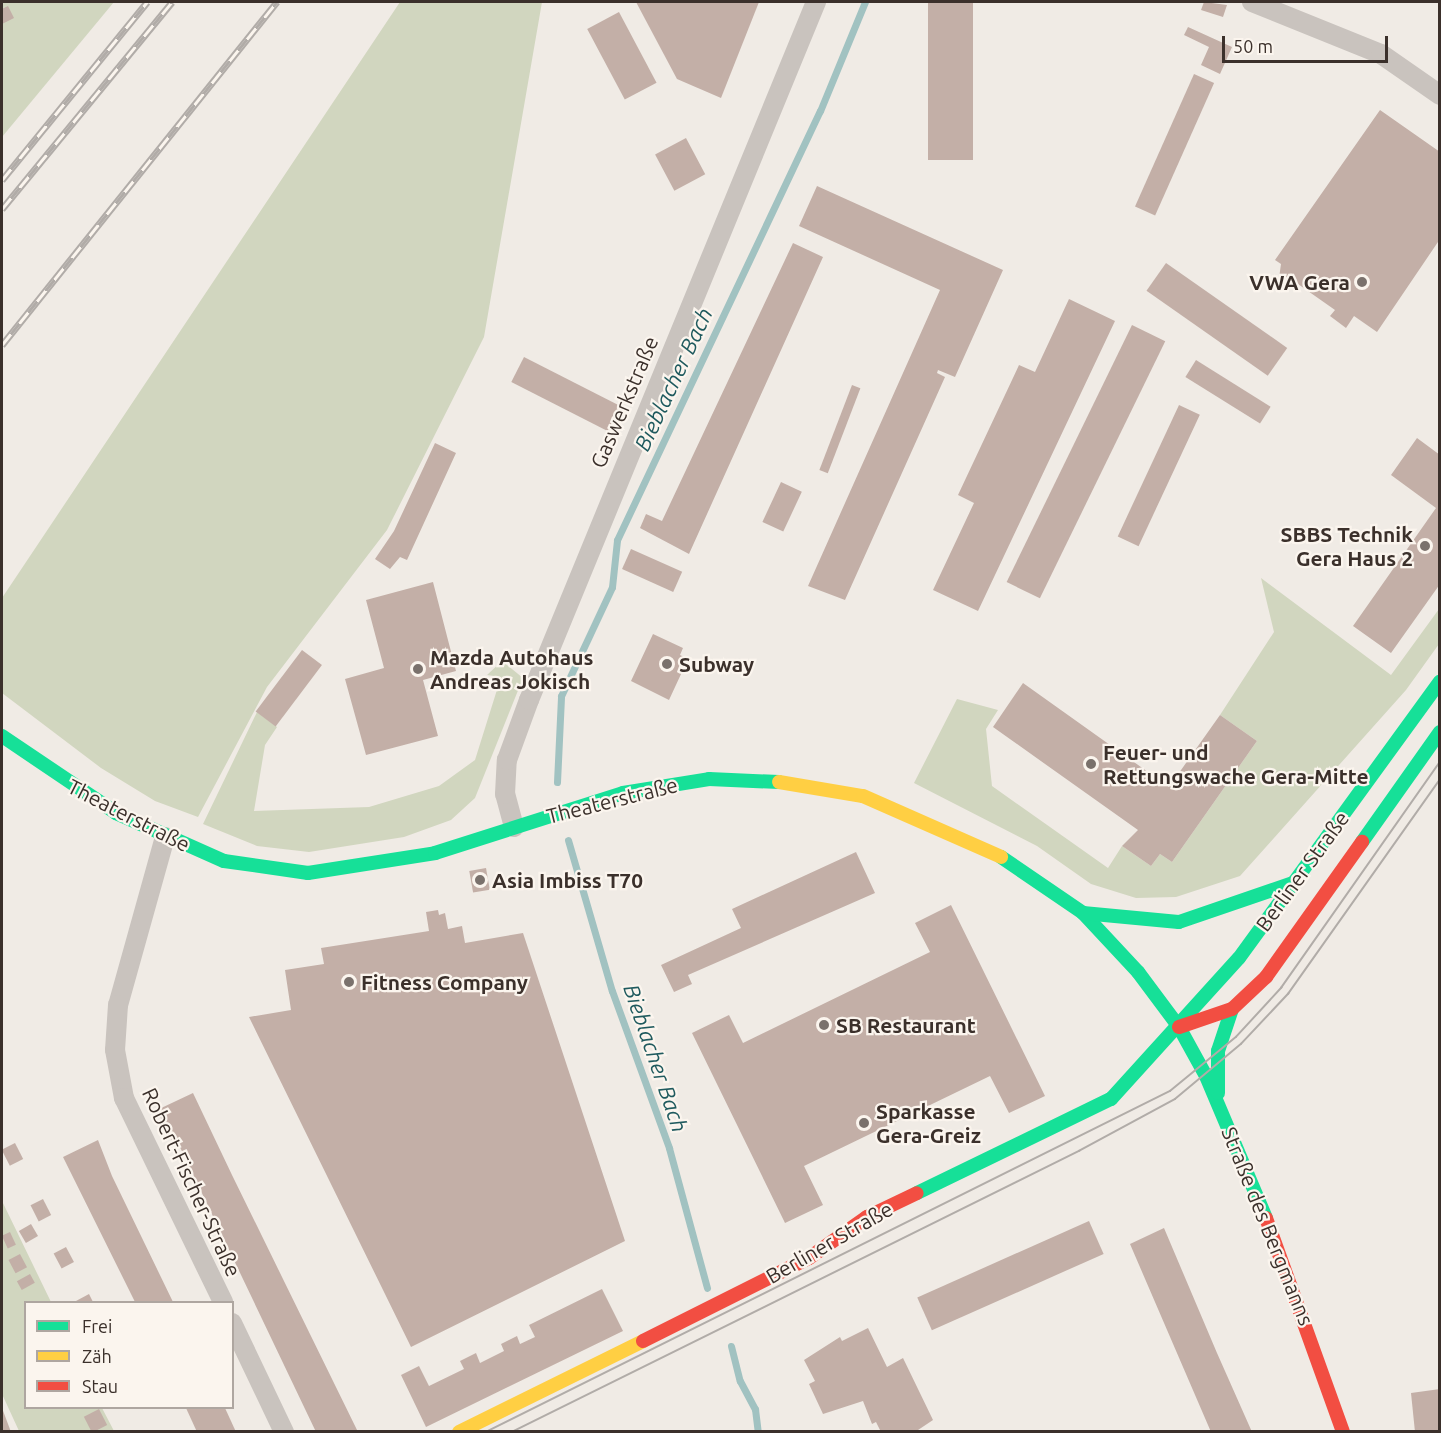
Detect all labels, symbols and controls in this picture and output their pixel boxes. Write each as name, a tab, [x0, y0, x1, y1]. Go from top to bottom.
scale bar	[1225, 24, 1392, 62]
text: 50 m	[1233, 36, 1273, 56]
place label: VWA Gera	[1249, 269, 1350, 295]
marker: VWA Gera	[1355, 275, 1369, 289]
water label: Bieblacher Bach	[628, 303, 718, 455]
street label: Gaswerkstraße	[585, 332, 663, 472]
place label: SBBS Technik Gera Haus 2	[1281, 521, 1413, 571]
marker: SBBS Technik Gera Haus 2	[1418, 539, 1432, 553]
place label: Mazda Autohaus Andreas Jokisch	[430, 644, 593, 694]
place label: Subway	[679, 651, 754, 677]
marker: Subway	[660, 657, 674, 671]
marker: Mazda Autohaus Andreas Jokisch	[411, 662, 425, 676]
place label: Feuer- und Rettungswache Gera-Mitte	[1103, 739, 1369, 789]
marker: Feuer- und Rettungswache Gera-Mitte	[1084, 757, 1098, 771]
street label: Theaterstraße	[544, 772, 680, 828]
street label: Theaterstraße	[64, 773, 194, 857]
street label: Berliner Straße	[1250, 806, 1354, 936]
place label: Asia Imbiss T70	[492, 867, 643, 893]
marker: Asia Imbiss T70	[473, 873, 487, 887]
place label: Fitness Company	[361, 969, 528, 995]
marker: Fitness Company	[342, 975, 356, 989]
water label: Bieblacher Bach	[618, 980, 694, 1136]
place label: SB Restaurant	[836, 1012, 976, 1038]
marker: SB Restaurant	[817, 1018, 831, 1032]
street label: Robert-Fischer-Straße	[137, 1084, 247, 1280]
place label: Sparkasse Gera-Greiz	[876, 1098, 981, 1148]
marker: Sparkasse Gera-Greiz	[857, 1116, 871, 1130]
street label: Straße des Bergmanns	[1217, 1123, 1319, 1329]
street label: Berliner Straße	[761, 1196, 897, 1288]
legend	[24, 1301, 234, 1409]
text: Frei	[82, 1316, 112, 1336]
text: Zäh	[82, 1346, 112, 1366]
text: Stau	[82, 1376, 118, 1396]

